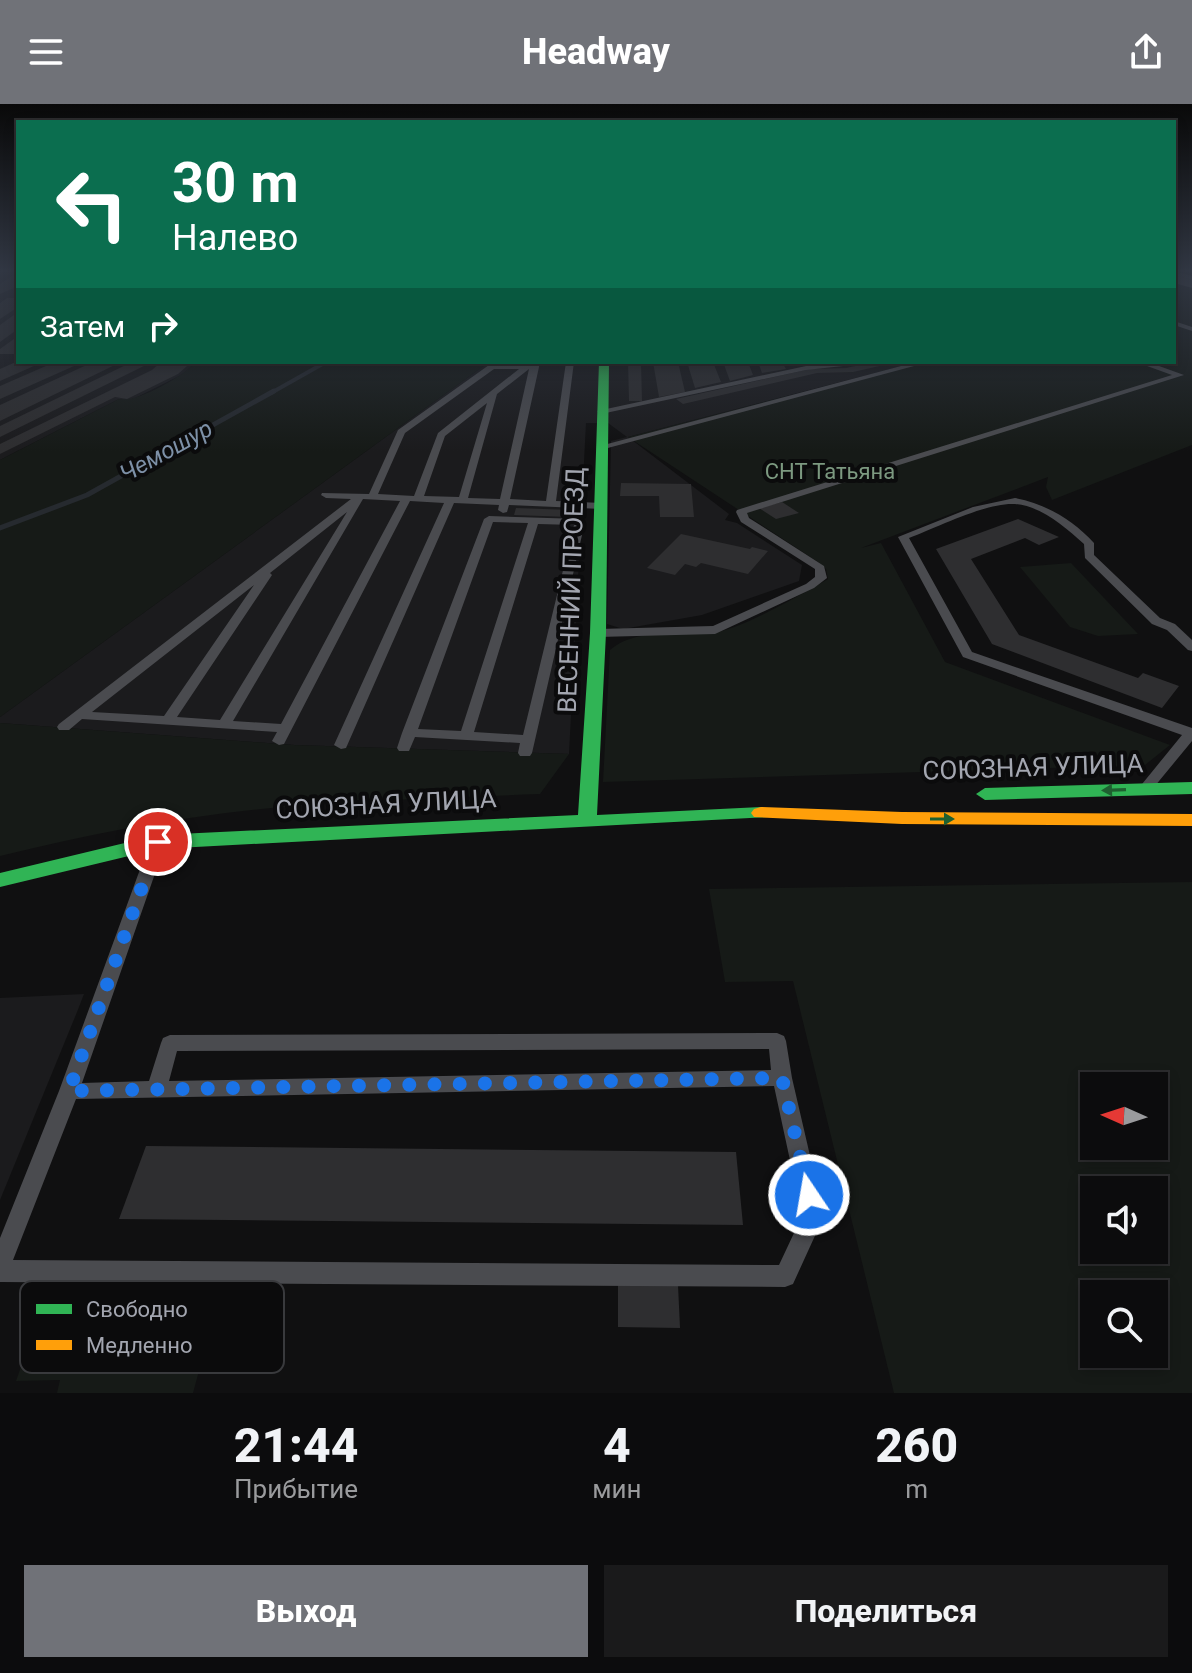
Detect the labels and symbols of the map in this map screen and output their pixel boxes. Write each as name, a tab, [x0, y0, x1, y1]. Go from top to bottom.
water label: Чемошур	[115, 414, 217, 488]
park label: СНТ Татьяна	[765, 459, 895, 484]
street label: ВЕСЕННИЙ ПРОЕЗД	[552, 467, 590, 713]
street label: СОЮЗНАЯ УЛИЦА	[922, 748, 1144, 786]
street label: СОЮЗНАЯ УЛИЦА	[275, 783, 497, 825]
one-way arrow	[1101, 784, 1126, 797]
pin	[124, 808, 192, 876]
one-way arrow	[930, 812, 955, 825]
north arrow	[1080, 1072, 1168, 1160]
position arrow	[767, 1153, 851, 1237]
legend	[20, 1281, 284, 1373]
text: Свободно	[86, 1297, 188, 1322]
text: Медленно	[86, 1333, 192, 1358]

